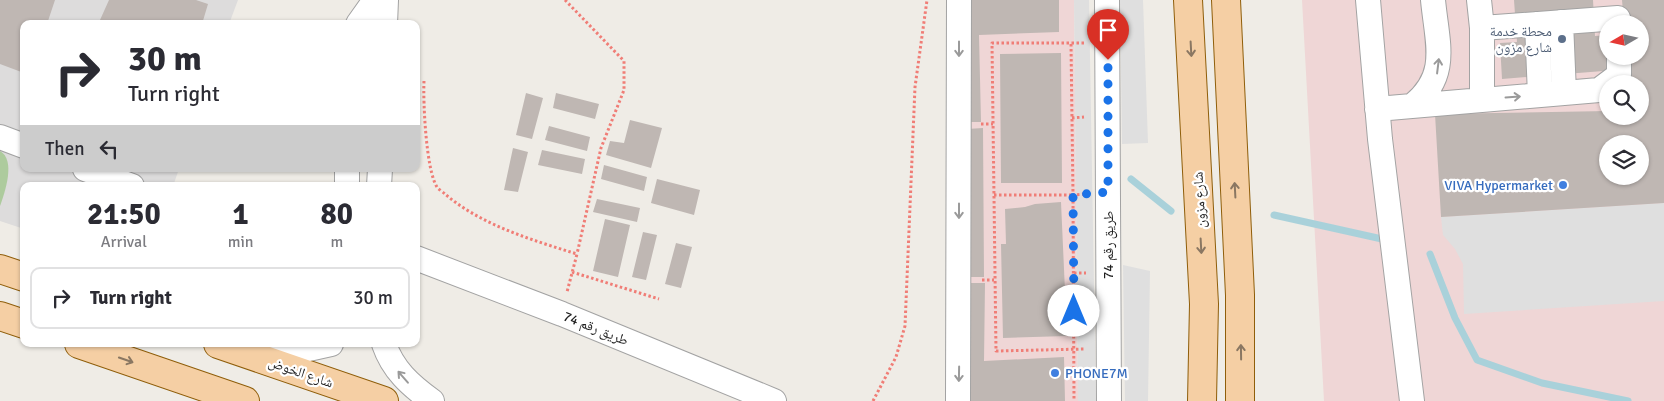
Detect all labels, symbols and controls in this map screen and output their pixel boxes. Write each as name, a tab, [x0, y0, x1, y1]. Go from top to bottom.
pin	[1087, 9, 1129, 60]
north arrow	[1599, 15, 1649, 65]
map controls	[1599, 15, 1649, 185]
icon: arrive	[1094, 16, 1122, 44]
place label: محطة خدمة شارع مزون	[1490, 23, 1552, 57]
marker: محطة خدمة شارع مزون	[1556, 33, 1568, 45]
text: 30 m	[128, 37, 202, 80]
icon: right	[45, 40, 110, 105]
one-way arrow	[954, 40, 964, 56]
one-way arrow	[1186, 40, 1195, 56]
one-way arrow	[1433, 58, 1443, 74]
button: search	[1599, 75, 1649, 125]
text: Turn right	[128, 80, 220, 107]
one-way arrow	[1505, 93, 1521, 102]
icon: left	[95, 135, 123, 163]
button: layers	[1599, 135, 1649, 185]
text: Then	[45, 137, 85, 161]
street label: شارع مزون	[1190, 171, 1210, 229]
place label: VIVA Hypermarket	[1444, 177, 1553, 194]
marker: VIVA Hypermarket	[1557, 179, 1569, 191]
one-way arrow	[1230, 182, 1239, 198]
text: 21:50	[87, 196, 161, 233]
text: 1	[233, 196, 249, 233]
text: 80	[321, 196, 353, 233]
one-way arrow	[954, 202, 964, 219]
street label: طريق رقم 74	[1100, 211, 1118, 279]
text: Arrival	[101, 232, 147, 252]
text: min	[228, 232, 254, 252]
text: m	[330, 232, 343, 252]
one-way arrow	[1197, 238, 1206, 254]
icon: right	[47, 284, 75, 312]
position arrow	[1047, 284, 1099, 336]
text: Turn right	[90, 286, 172, 310]
text: 30 m	[353, 286, 393, 310]
street label: طريق رقم 74	[560, 308, 631, 350]
one-way arrow	[1236, 345, 1246, 361]
street label: شارع الخوض	[266, 353, 335, 392]
one-way arrow	[117, 356, 133, 365]
one-way arrow	[954, 365, 963, 381]
place label: PHONE7M	[1065, 365, 1128, 382]
marker: PHONE7M	[1049, 367, 1061, 379]
one-way arrow	[397, 370, 409, 383]

